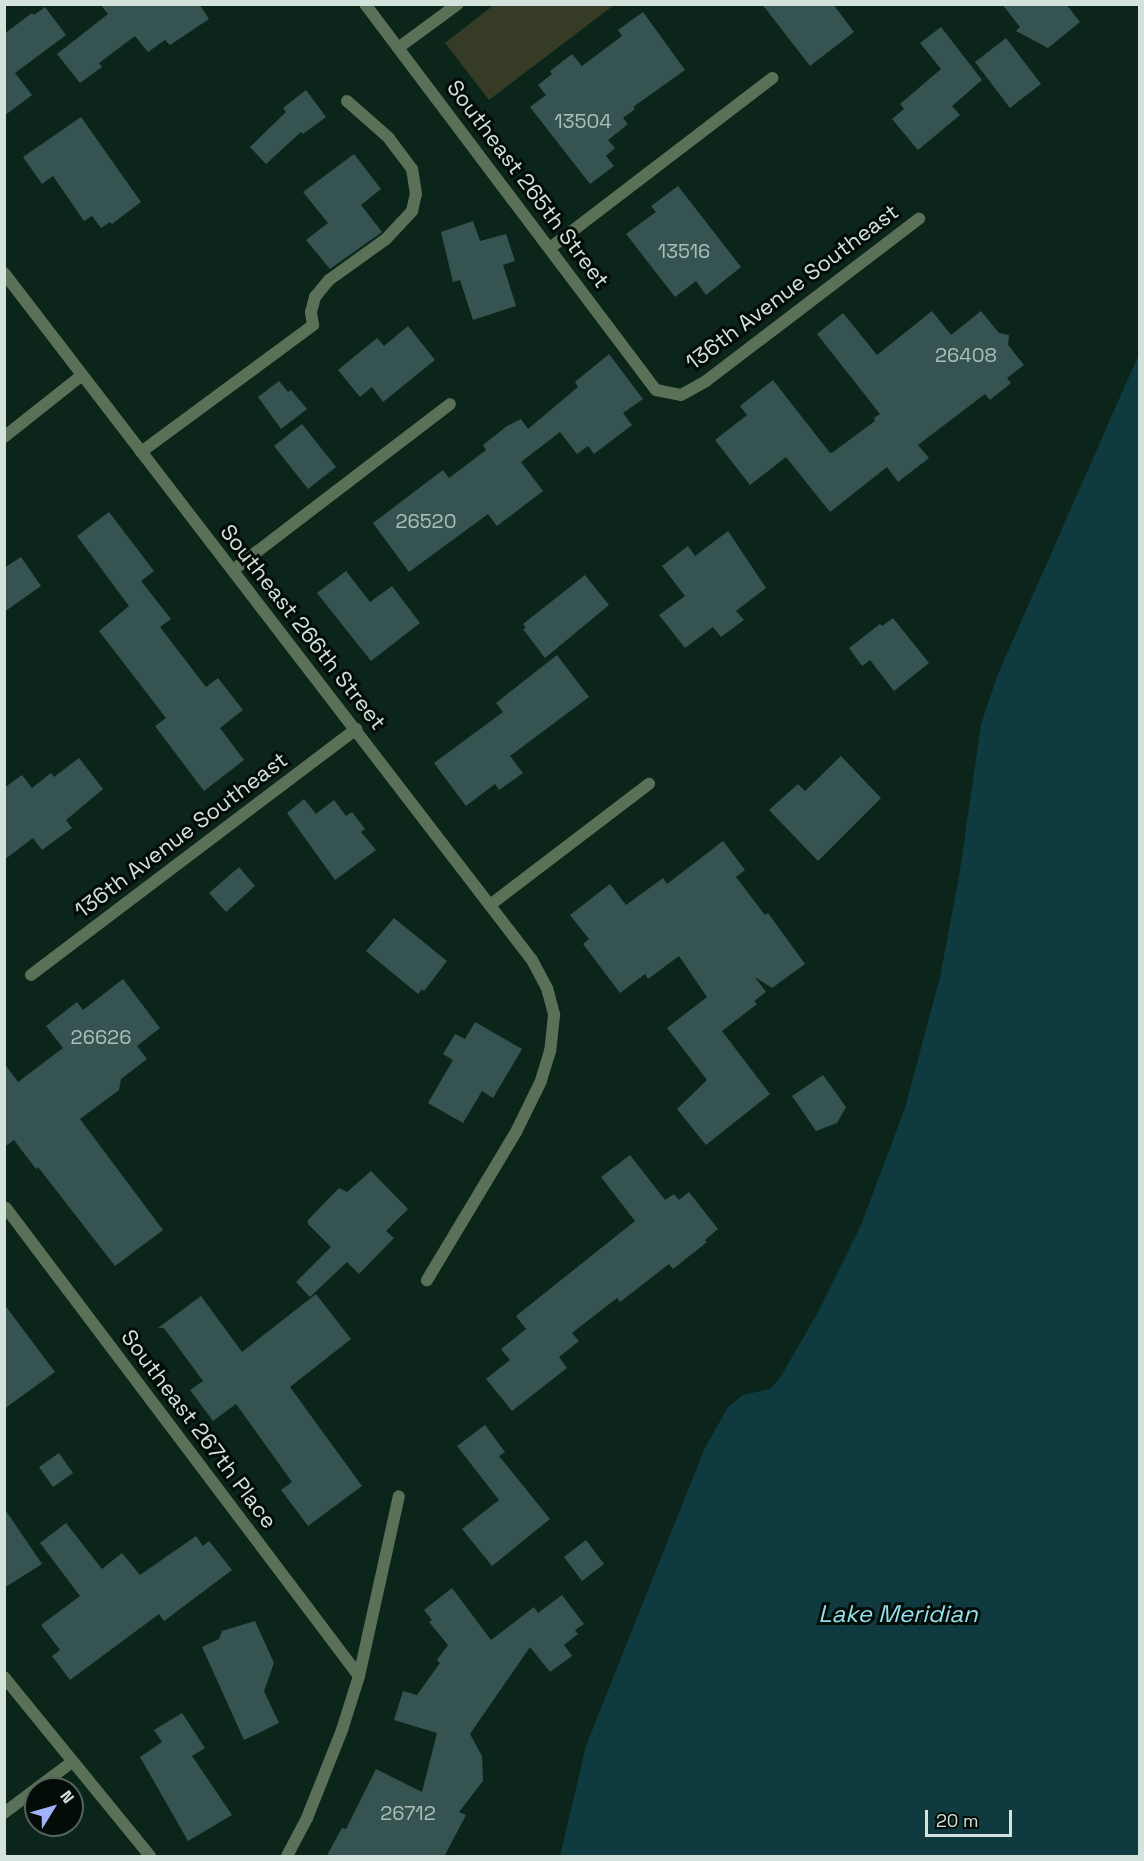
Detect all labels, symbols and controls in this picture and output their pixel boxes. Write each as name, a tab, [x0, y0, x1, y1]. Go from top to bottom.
street label: Southeast 265th Street	[441, 75, 615, 293]
house number: 13504	[554, 109, 612, 133]
street label: 136th Avenue Southeast	[680, 198, 904, 376]
house number: 13516	[658, 239, 710, 263]
house number: 26408	[935, 343, 997, 367]
house number: 26520	[396, 509, 456, 533]
street label: Southeast 266th Street	[215, 519, 391, 735]
street label: 136th Avenue Southeast	[69, 746, 293, 924]
house number: 26626	[71, 1025, 131, 1049]
street label: Southeast 267th Place	[116, 1324, 282, 1534]
water label: Lake Meridian	[818, 1600, 978, 1628]
north arrow	[24, 1777, 84, 1837]
text: N	[56, 1786, 79, 1808]
scale bar	[928, 1798, 1015, 1836]
house number: 26712	[380, 1801, 436, 1825]
text: 20 m	[936, 1809, 979, 1832]

